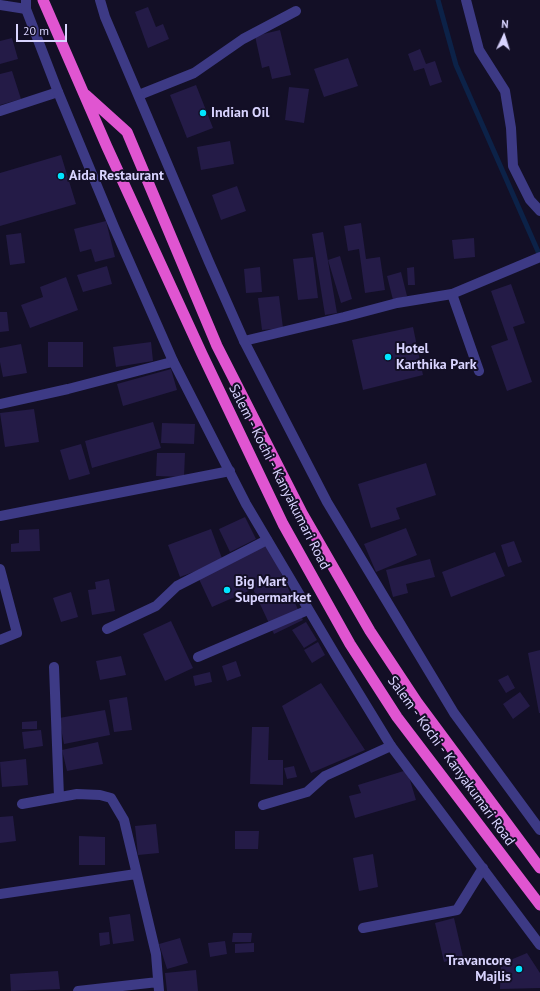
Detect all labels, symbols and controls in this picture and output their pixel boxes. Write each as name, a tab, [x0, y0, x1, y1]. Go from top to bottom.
scale bar	[18, 16, 69, 42]
north arrow	[484, 16, 524, 56]
text: N	[501, 17, 509, 31]
text: 20 m	[23, 23, 49, 38]
place label: Indian Oil	[211, 105, 269, 121]
marker: Indian Oil	[198, 108, 208, 118]
place label: Aida Restaurant	[69, 168, 164, 184]
marker: Aida Restaurant	[56, 171, 66, 181]
place label: Hotel Karthika Park	[396, 341, 477, 374]
marker: Hotel Karthika Park	[383, 352, 393, 362]
street label: Salem - Kochi - Kanyakumari Road	[225, 382, 333, 572]
place label: Big Mart Supermarket	[235, 574, 311, 606]
marker: Big Mart Supermarket	[222, 585, 232, 595]
street label: Salem - Kochi - Kanyakumari Road	[384, 673, 518, 849]
place label: Travancore Majlis	[446, 953, 511, 986]
marker: Travancore Majlis	[514, 964, 524, 974]

